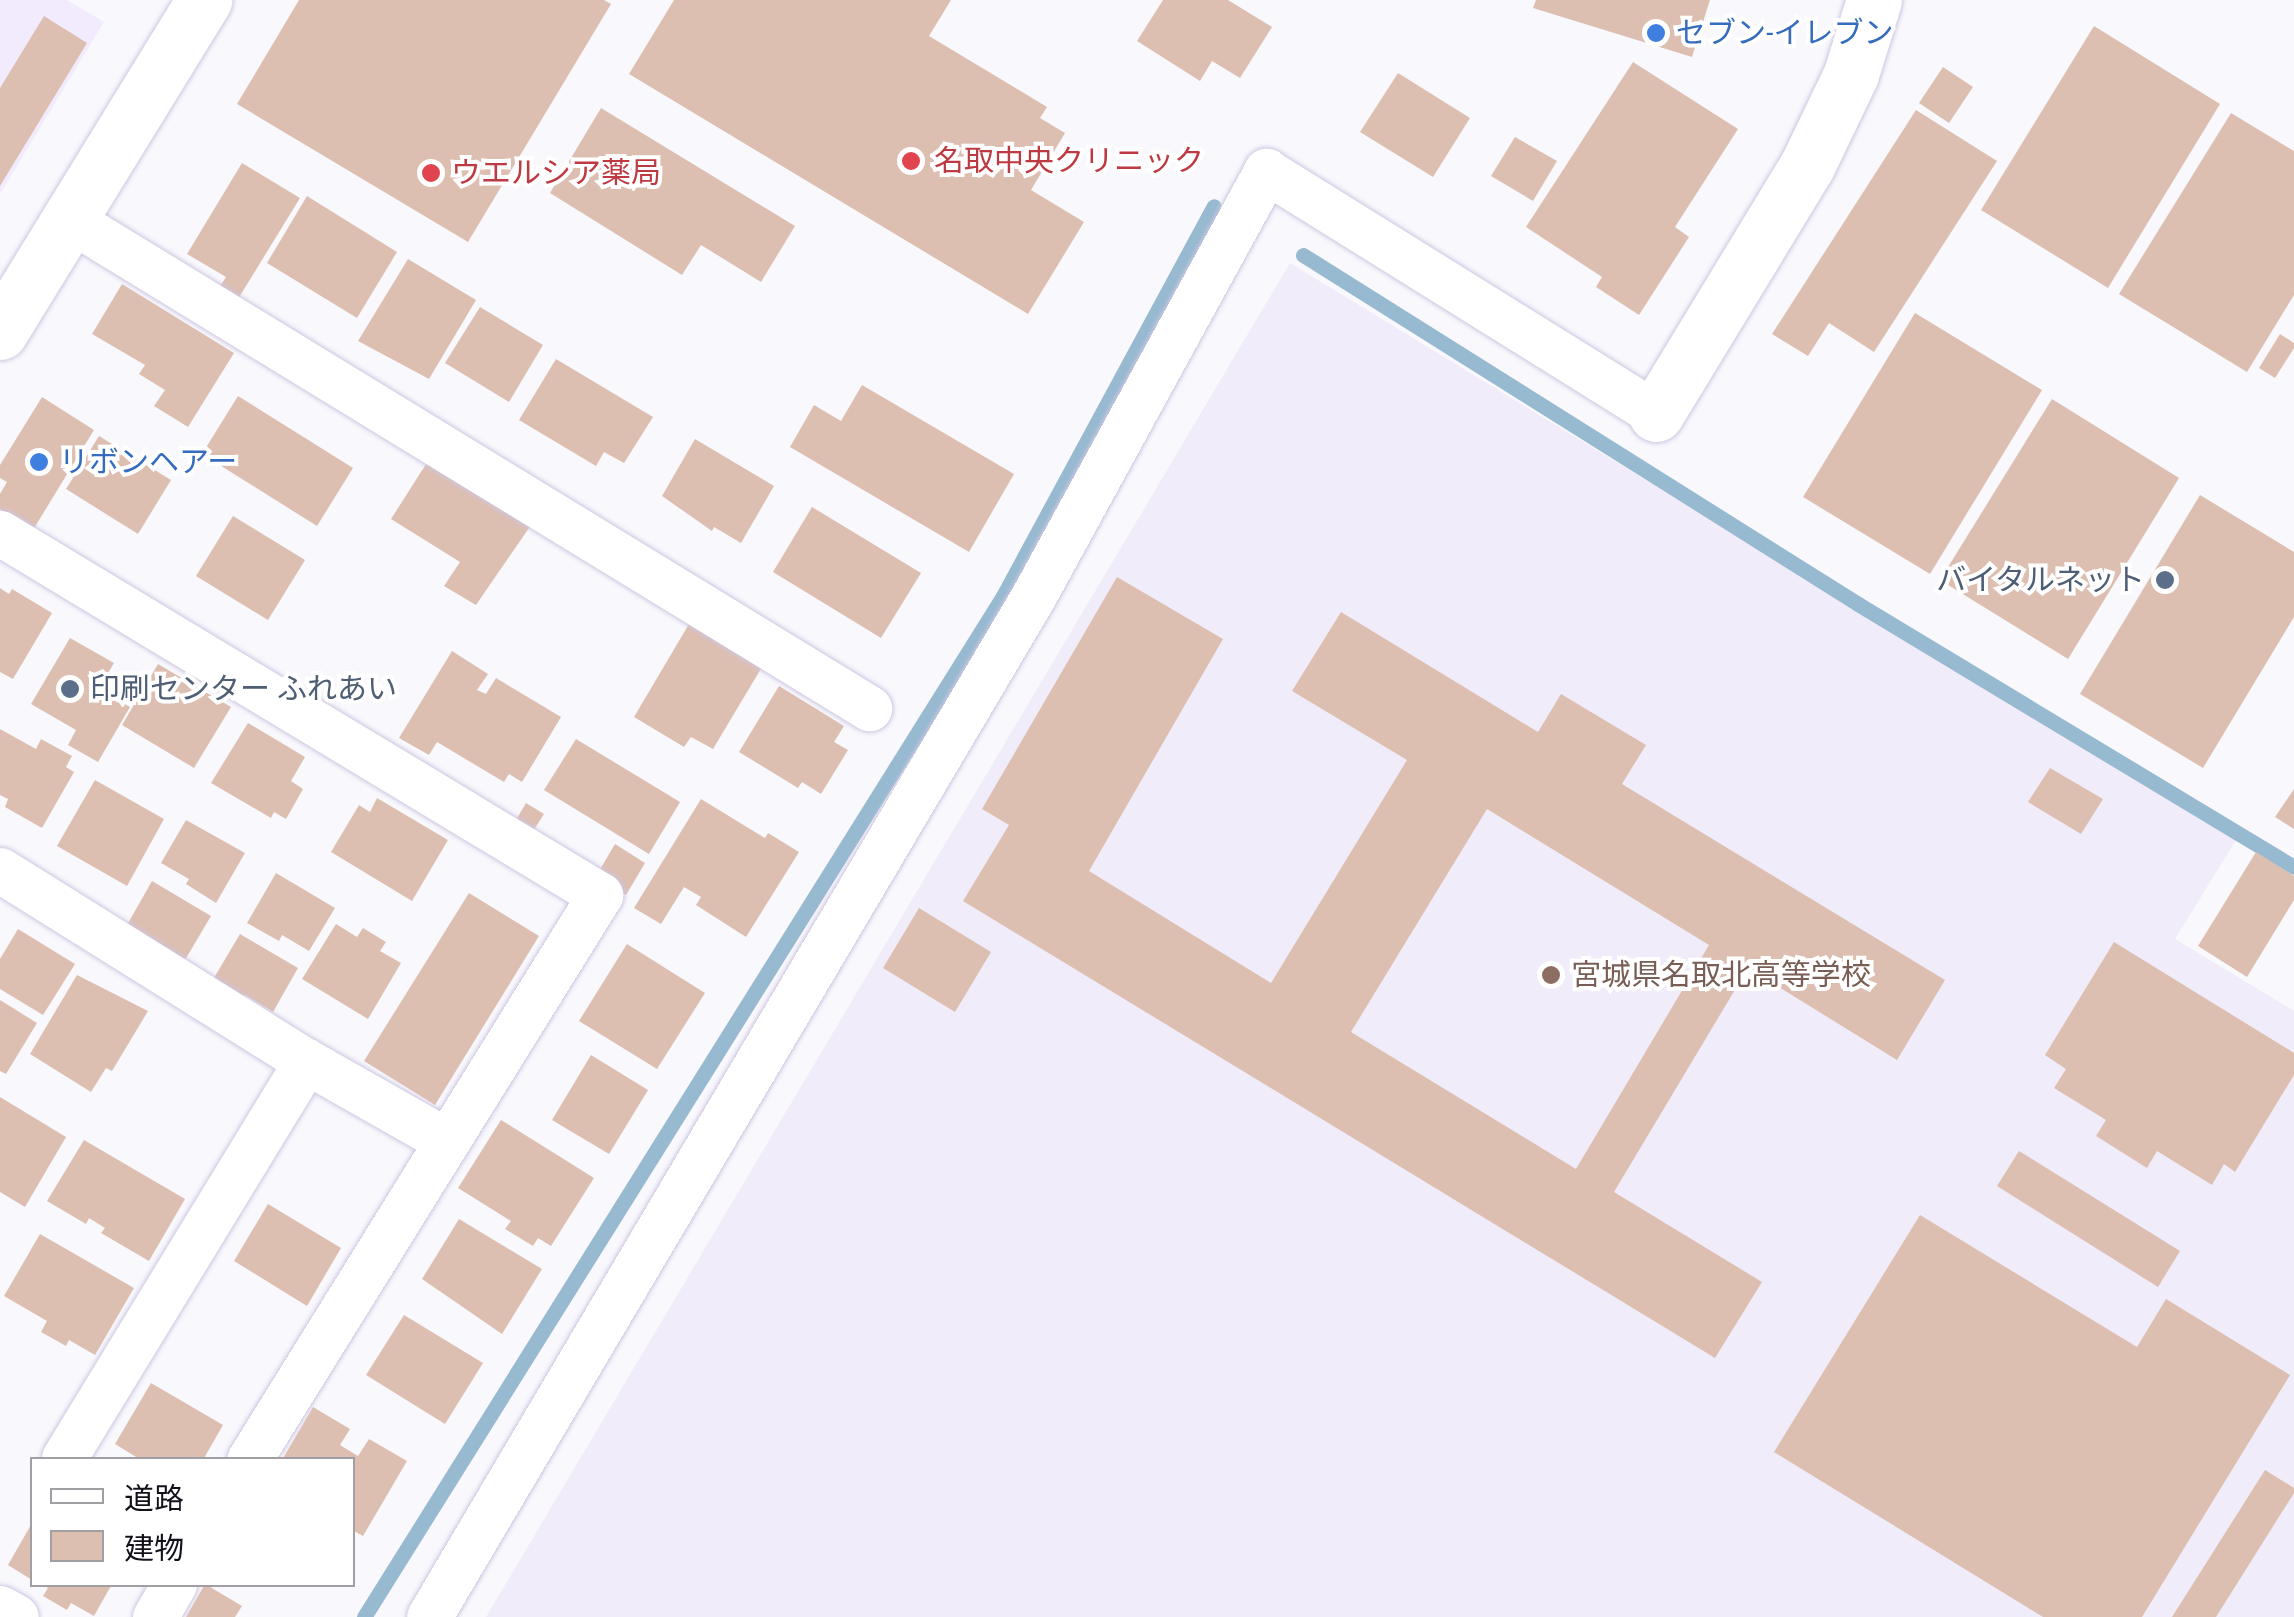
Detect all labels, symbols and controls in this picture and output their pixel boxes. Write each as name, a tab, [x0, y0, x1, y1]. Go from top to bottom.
place label: セブン-イレブン	[1676, 15, 1893, 51]
marker: セブン-イレブン	[1645, 22, 1667, 44]
place label: 名取中央クリニック	[934, 143, 1204, 179]
marker: 名取中央クリニック	[898, 148, 924, 174]
place label: ウエルシア薬局	[451, 155, 661, 191]
marker: ウエルシア薬局	[420, 162, 442, 184]
place label: リボンヘアー	[59, 444, 237, 480]
marker: リボンヘアー	[28, 451, 50, 473]
place label: バイタルネット	[1935, 562, 2145, 598]
marker: バイタルネット	[2154, 569, 2176, 591]
place label: 印刷センター ふれあい	[90, 671, 397, 707]
marker: 印刷センター ふれあい	[59, 678, 81, 700]
place label: 宮城県名取北高等学校	[1571, 957, 1871, 993]
marker: 宮城県名取北高等学校	[1540, 964, 1562, 986]
legend	[30, 1457, 355, 1587]
text: 道路	[124, 1481, 184, 1516]
text: 建物	[124, 1531, 184, 1566]

